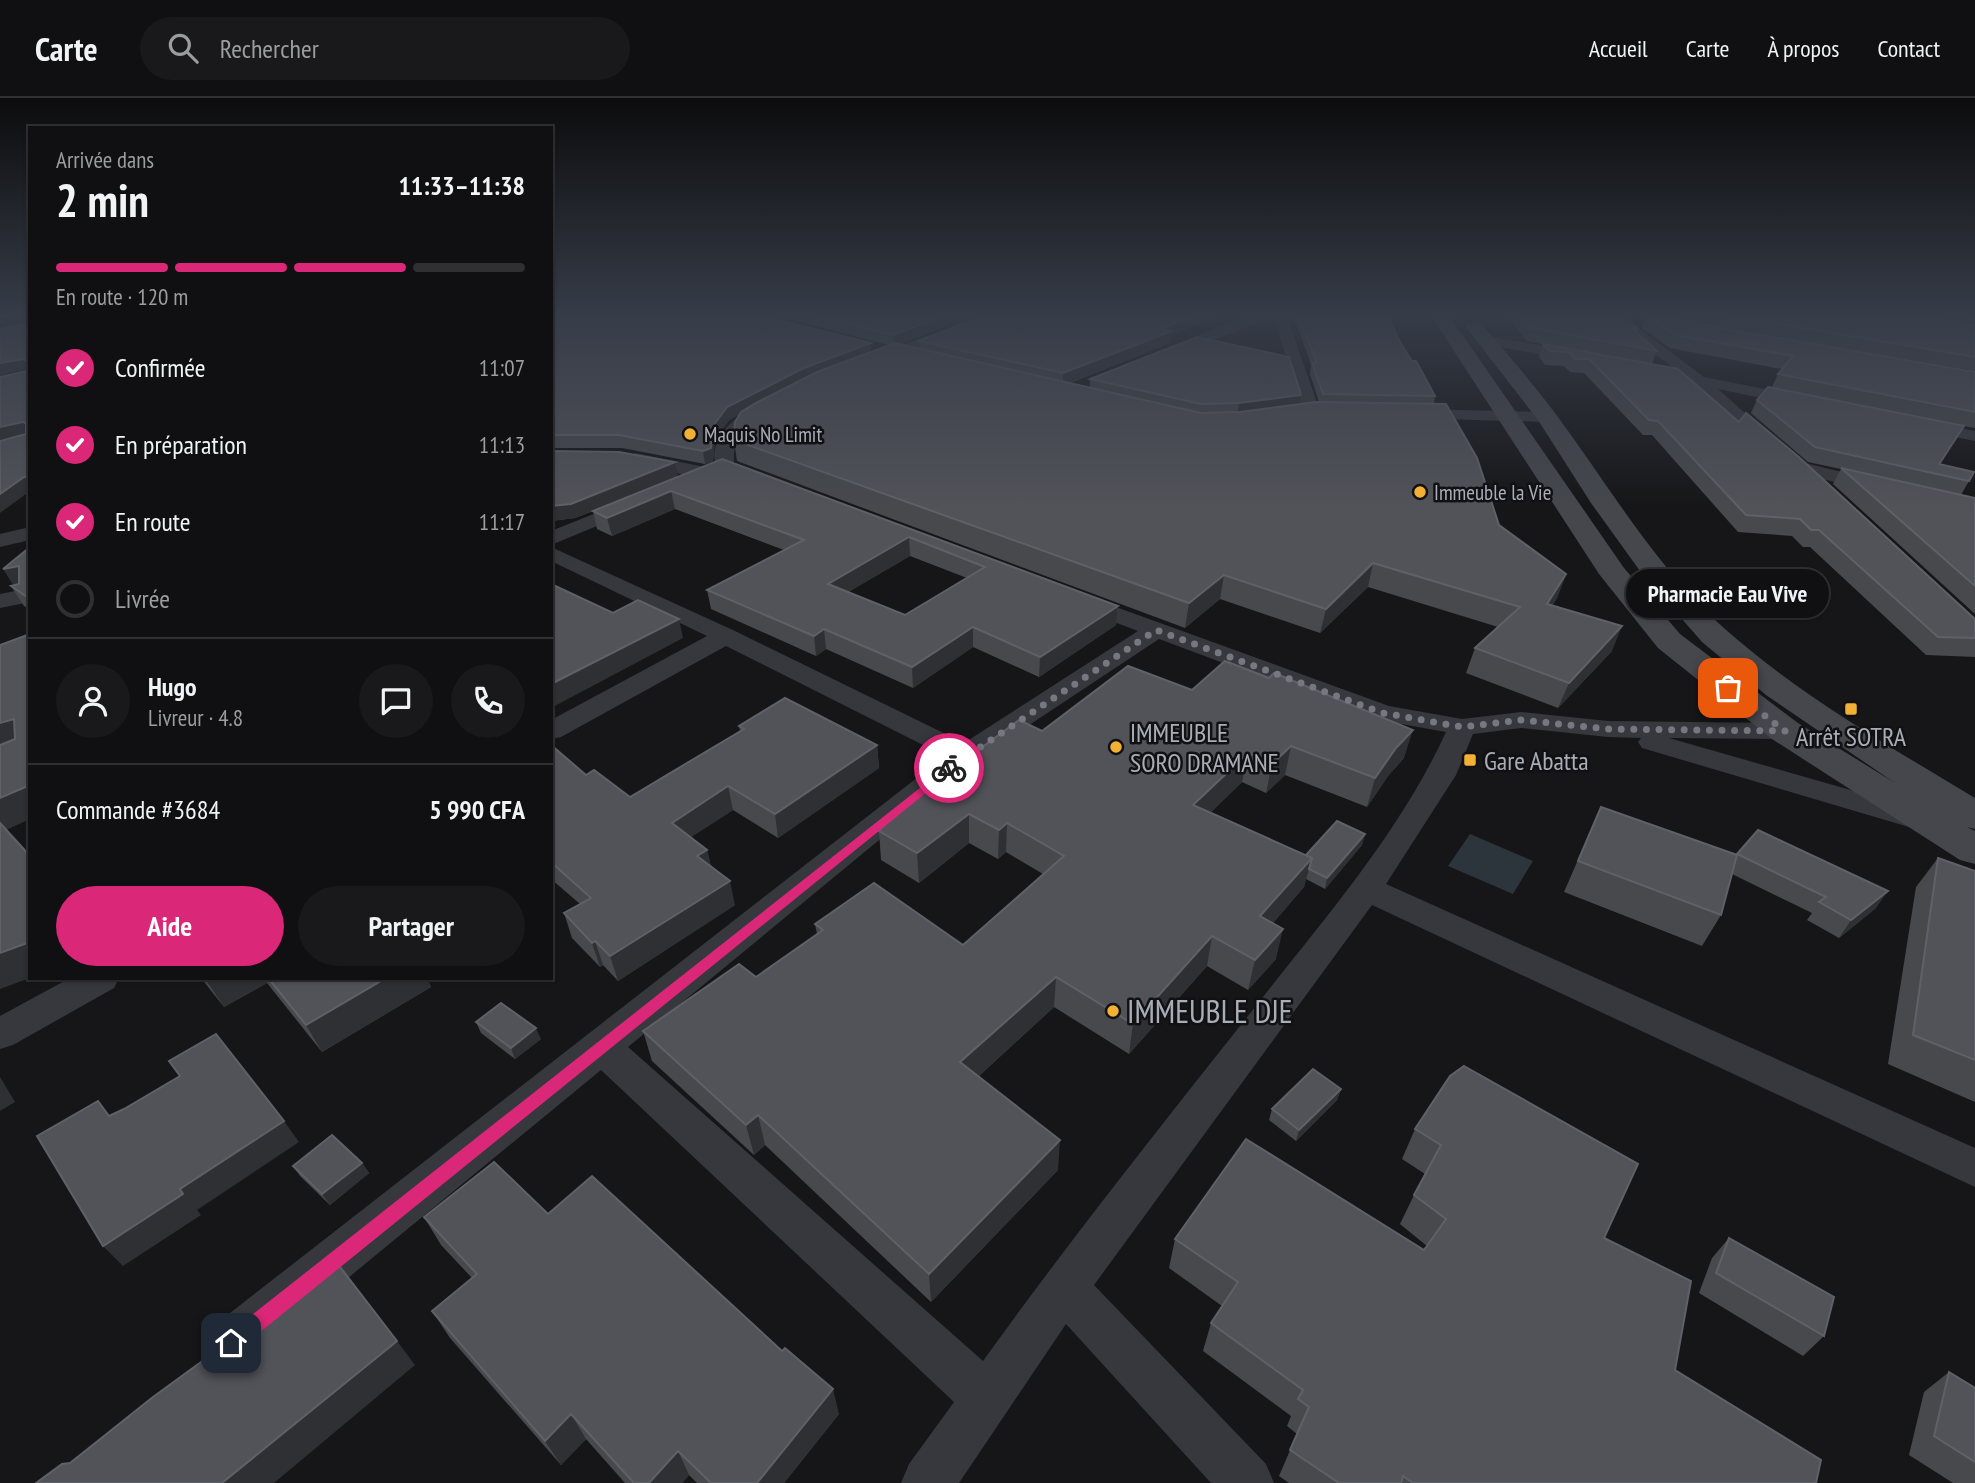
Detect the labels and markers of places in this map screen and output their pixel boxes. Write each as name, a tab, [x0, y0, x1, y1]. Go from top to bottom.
place label: Maquis No Limit	[704, 421, 822, 448]
marker: Maquis No Limit	[682, 426, 698, 442]
place label: Immeuble la Vie	[1434, 479, 1551, 506]
marker: Immeuble la Vie	[1412, 484, 1428, 500]
callout: Pharmacie Eau Vive	[1626, 569, 1830, 618]
pin	[1698, 658, 1758, 718]
marker: Arrêt SOTRA	[1843, 701, 1859, 717]
place label: IMMEUBLE SORO DRAMANE	[1130, 716, 1279, 779]
place label: Arrêt SOTRA	[1796, 720, 1907, 753]
marker: IMMEUBLE SORO DRAMANE	[1108, 739, 1124, 755]
place label: Gare Abatta	[1484, 744, 1589, 777]
marker: Gare Abatta	[1462, 752, 1478, 768]
place label: IMMEUBLE DJE	[1127, 990, 1293, 1032]
marker: IMMEUBLE DJE	[1105, 1003, 1121, 1019]
pin	[201, 1313, 261, 1373]

